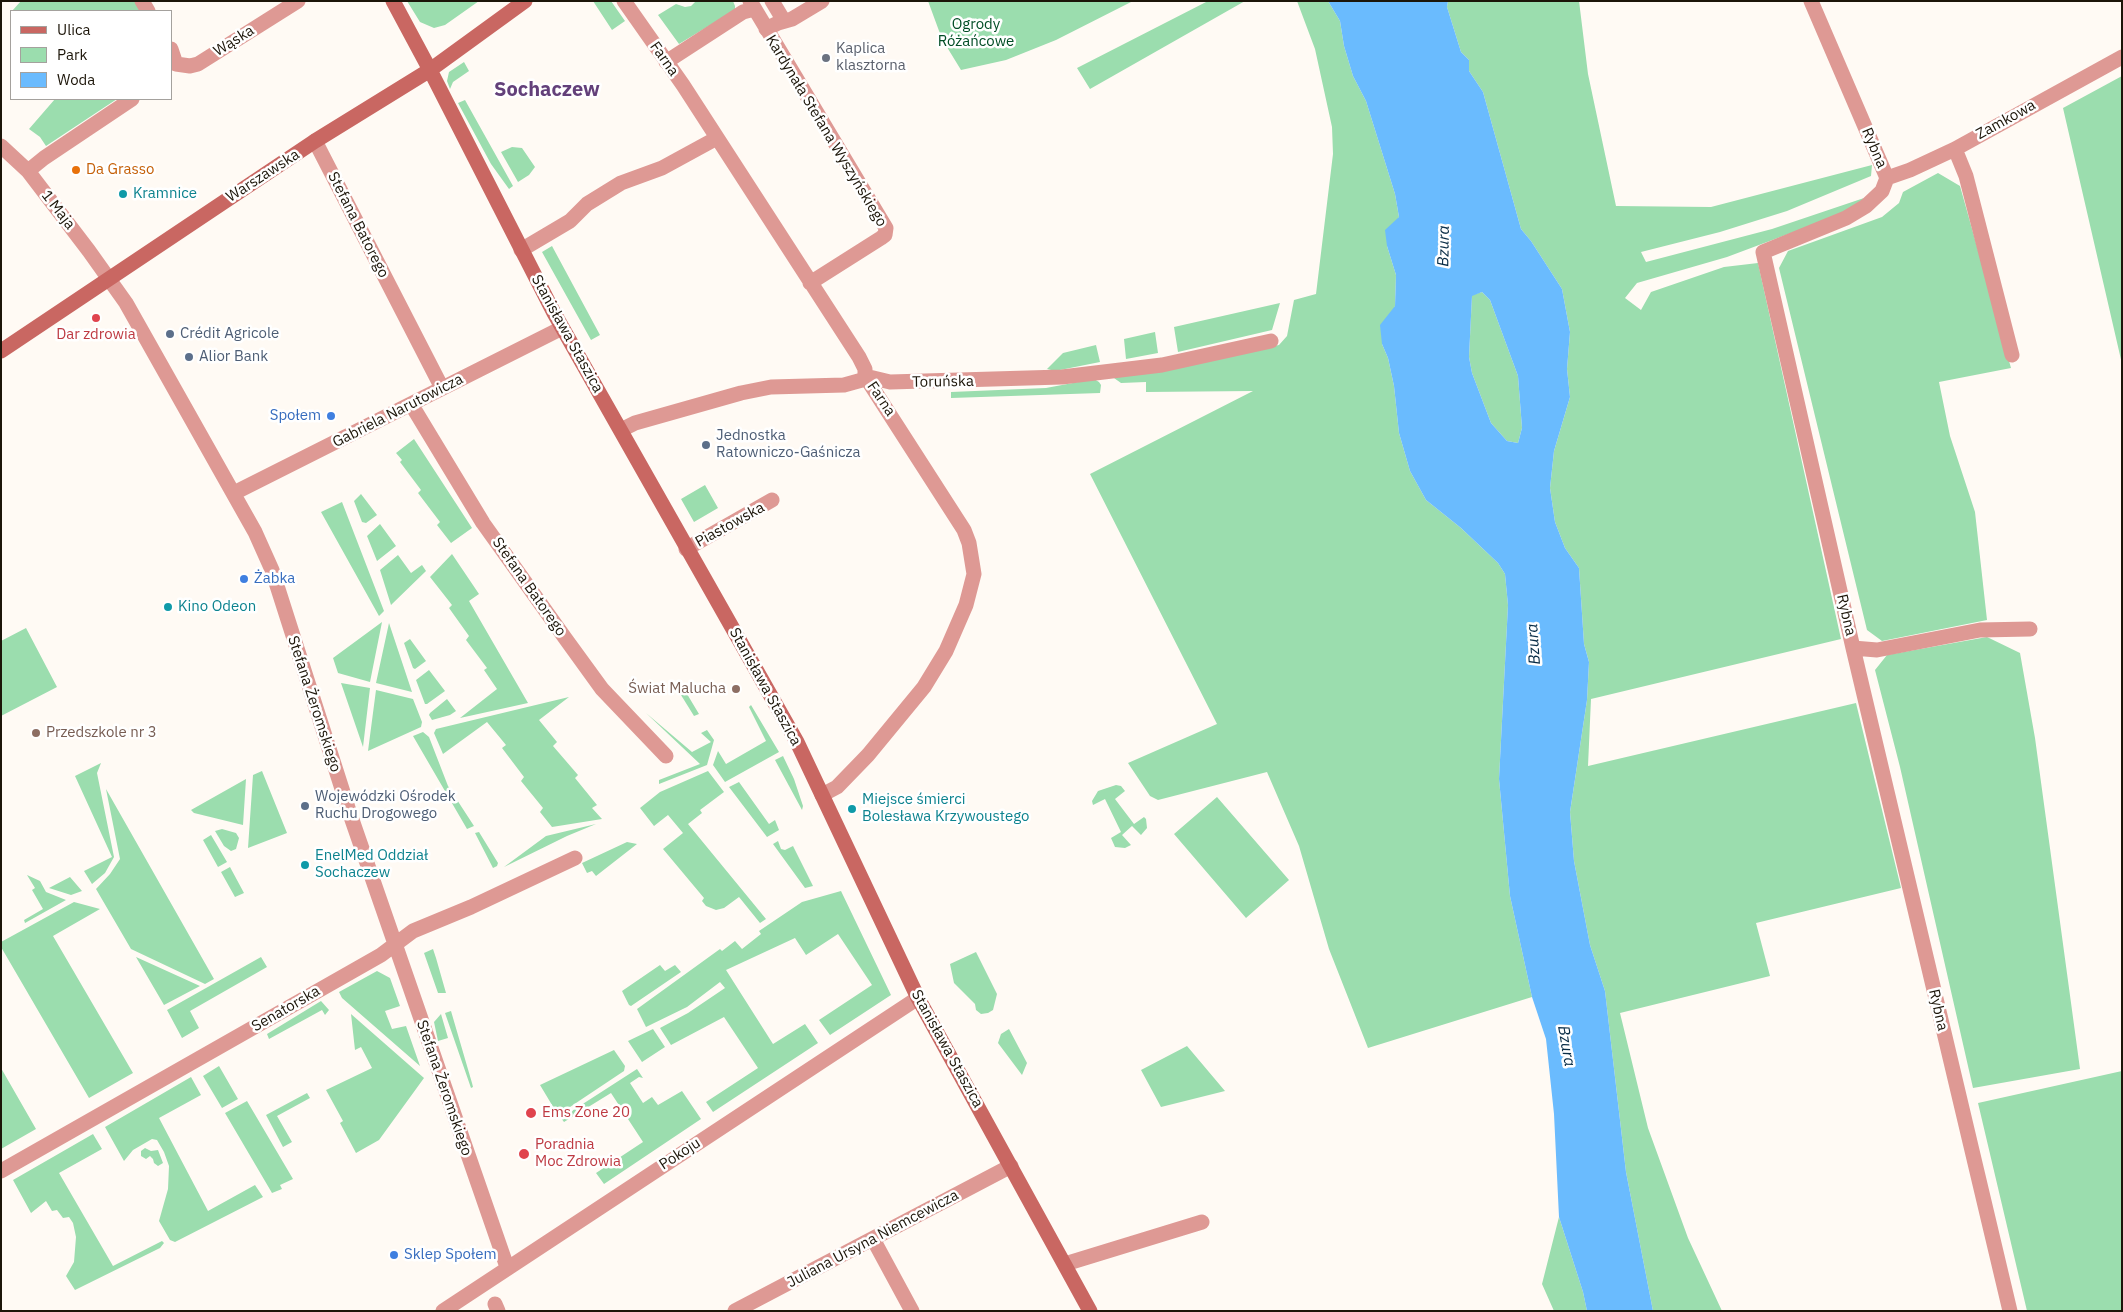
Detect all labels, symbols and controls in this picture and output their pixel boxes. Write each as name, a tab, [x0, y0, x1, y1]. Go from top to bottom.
legend	[10, 10, 172, 100]
park label: Ogrody Różańcowe	[938, 16, 1014, 51]
text: Ulica	[57, 20, 91, 39]
street label: Wąska	[210, 22, 258, 60]
street label: Kardynała Stefana Wyszyńskiego	[761, 32, 891, 230]
street label: Farna	[646, 38, 682, 80]
place label: Kaplica klasztorna	[836, 40, 906, 75]
text: Park	[57, 45, 87, 64]
marker: Kaplica klasztorna	[820, 52, 832, 64]
text: Woda	[57, 70, 95, 89]
district label: Sochaczew	[494, 78, 600, 102]
street label: Zamkowa	[1973, 96, 2039, 144]
street label: Rybna	[1857, 125, 1891, 171]
street label: Warszawska	[223, 146, 303, 206]
place label: Da Grasso	[86, 161, 154, 179]
marker: Da Grasso	[70, 164, 82, 176]
street label: Stefana Batorego	[324, 169, 392, 281]
place label: Kramnice	[133, 185, 197, 203]
street label: 1 Maja	[37, 187, 79, 233]
marker: Kramnice	[117, 188, 129, 200]
water label: Bzura	[1434, 225, 1454, 267]
street label: Stanisława Staszica	[527, 272, 607, 396]
marker: Dar zdrowia	[90, 312, 102, 324]
place label: Crédit Agricole	[180, 325, 279, 343]
place label: Dar zdrowia	[56, 326, 136, 344]
marker: Crédit Agricole	[164, 328, 176, 340]
place label: Alior Bank	[199, 348, 268, 366]
marker: Alior Bank	[183, 351, 195, 363]
street label: Gabriela Narutowicza	[330, 370, 466, 452]
street label: Toruńska	[912, 372, 974, 392]
street label: Farna	[863, 378, 899, 420]
place label: Społem	[270, 407, 321, 425]
marker: Społem	[325, 410, 337, 422]
place label: Jednostka Ratowniczo-Gaśnicza	[716, 427, 860, 462]
marker: Jednostka Ratowniczo-Gaśnicza	[700, 439, 712, 451]
street label: Piastowska	[692, 499, 768, 551]
street label: Stefana Batorego	[488, 534, 570, 640]
place label: Żabka	[254, 570, 295, 588]
marker: Żabka	[238, 573, 250, 585]
street label: Rybna	[1832, 592, 1860, 638]
place label: Kino Odeon	[178, 598, 256, 616]
marker: Kino Odeon	[162, 601, 174, 613]
water label: Bzura	[1523, 623, 1545, 665]
street label: Stanisława Staszica	[725, 625, 805, 749]
street label: Stefana Żeromskiego	[283, 634, 345, 774]
place label: Świat Malucha	[628, 680, 726, 698]
marker: Świat Malucha	[730, 683, 742, 695]
place label: Przedszkole nr 3	[46, 724, 157, 742]
marker: Przedszkole nr 3	[30, 727, 42, 739]
place label: Wojewódzki Ośrodek Ruchu Drogowego	[315, 788, 456, 823]
place label: Miejsce śmierci Bolesława Krzywoustego	[862, 791, 1029, 826]
marker: Wojewódzki Ośrodek Ruchu Drogowego	[299, 800, 311, 812]
marker: Miejsce śmierci Bolesława Krzywoustego	[846, 803, 858, 815]
place label: EnelMed Oddział Sochaczew	[315, 847, 428, 882]
marker: EnelMed Oddział Sochaczew	[299, 859, 311, 871]
street label: Senatorska	[249, 982, 323, 1036]
street label: Stanisława Staszica	[907, 987, 987, 1111]
street label: Rybna	[1924, 987, 1952, 1033]
street label: Stefana Żeromskiego	[412, 1018, 476, 1158]
water label: Bzura	[1553, 1024, 1579, 1068]
place label: Ems Zone 20	[542, 1104, 630, 1122]
marker: Ems Zone 20	[524, 1106, 538, 1120]
street label: Pokoju	[656, 1134, 704, 1174]
place label: Poradnia Moc Zdrowia	[535, 1136, 621, 1171]
marker: Poradnia Moc Zdrowia	[517, 1147, 531, 1161]
street label: Juliana Ursyna Niemcewicza	[784, 1186, 962, 1292]
place label: Sklep Społem	[404, 1246, 496, 1264]
marker: Sklep Społem	[388, 1249, 400, 1261]

